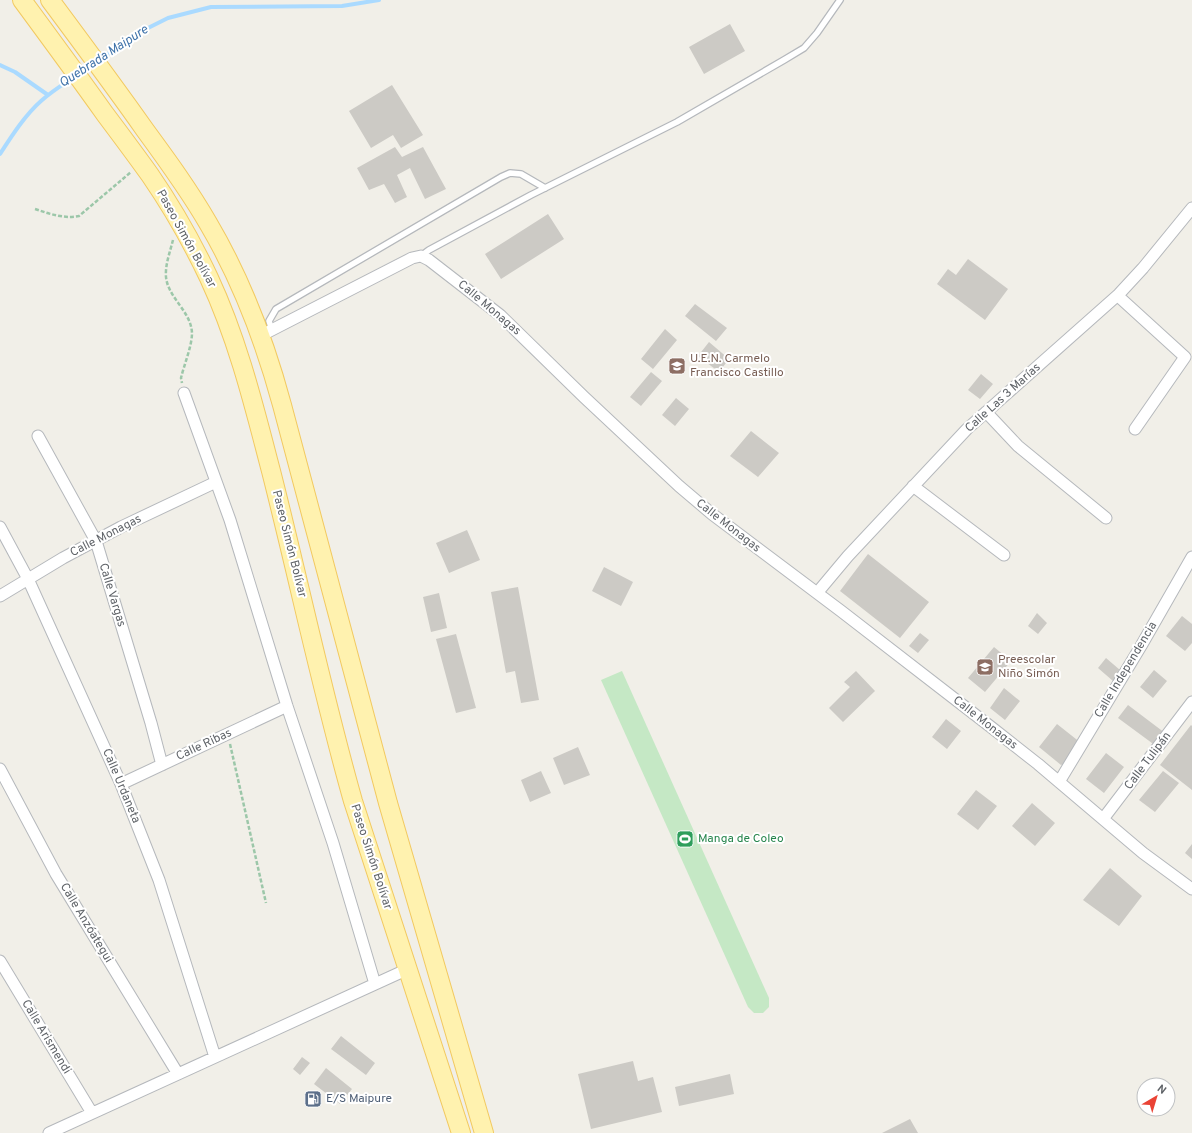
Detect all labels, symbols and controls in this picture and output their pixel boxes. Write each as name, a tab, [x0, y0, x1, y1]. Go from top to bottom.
water label: Quebrada Maipure	[56, 22, 152, 92]
street label: Paseo Simón Bolívar	[152, 187, 220, 291]
street label: Calle Monagas	[454, 277, 524, 339]
place label: U.E.N. Carmelo Francisco Castillo	[690, 351, 784, 381]
school or university icon: U.E.N. Carmelo Francisco Castillo	[667, 356, 687, 376]
street label: Calle Las 3 Marías	[962, 360, 1044, 436]
street label: Paseo Simón Bolívar	[268, 489, 310, 600]
street label: Calle Monagas	[692, 496, 764, 556]
street label: Calle Monagas	[68, 511, 144, 561]
street label: Calle Vargas	[95, 561, 129, 629]
street label: Calle Independencia	[1091, 619, 1161, 721]
place label: Preescolar Niño Simón	[998, 652, 1060, 682]
school or university icon: Preescolar Niño Simón	[975, 657, 995, 677]
street label: Calle Monagas	[949, 693, 1021, 753]
street label: Calle Ribas	[174, 725, 234, 765]
street label: Calle Tulipán	[1121, 729, 1175, 793]
street label: Calle Urdaneta	[98, 746, 144, 826]
street label: Paseo Simón Bolívar	[346, 802, 396, 912]
sports icon: Manga de Coleo	[675, 829, 695, 849]
place label: Manga de Coleo	[698, 831, 784, 847]
street label: Calle Anzóategui	[56, 880, 116, 966]
street label: Calle Arismendi	[17, 997, 75, 1077]
north arrow	[1136, 1077, 1176, 1117]
text: N	[1154, 1082, 1169, 1098]
fuel station icon: E/S Maipure	[303, 1089, 323, 1109]
place label: E/S Maipure	[326, 1091, 392, 1107]

